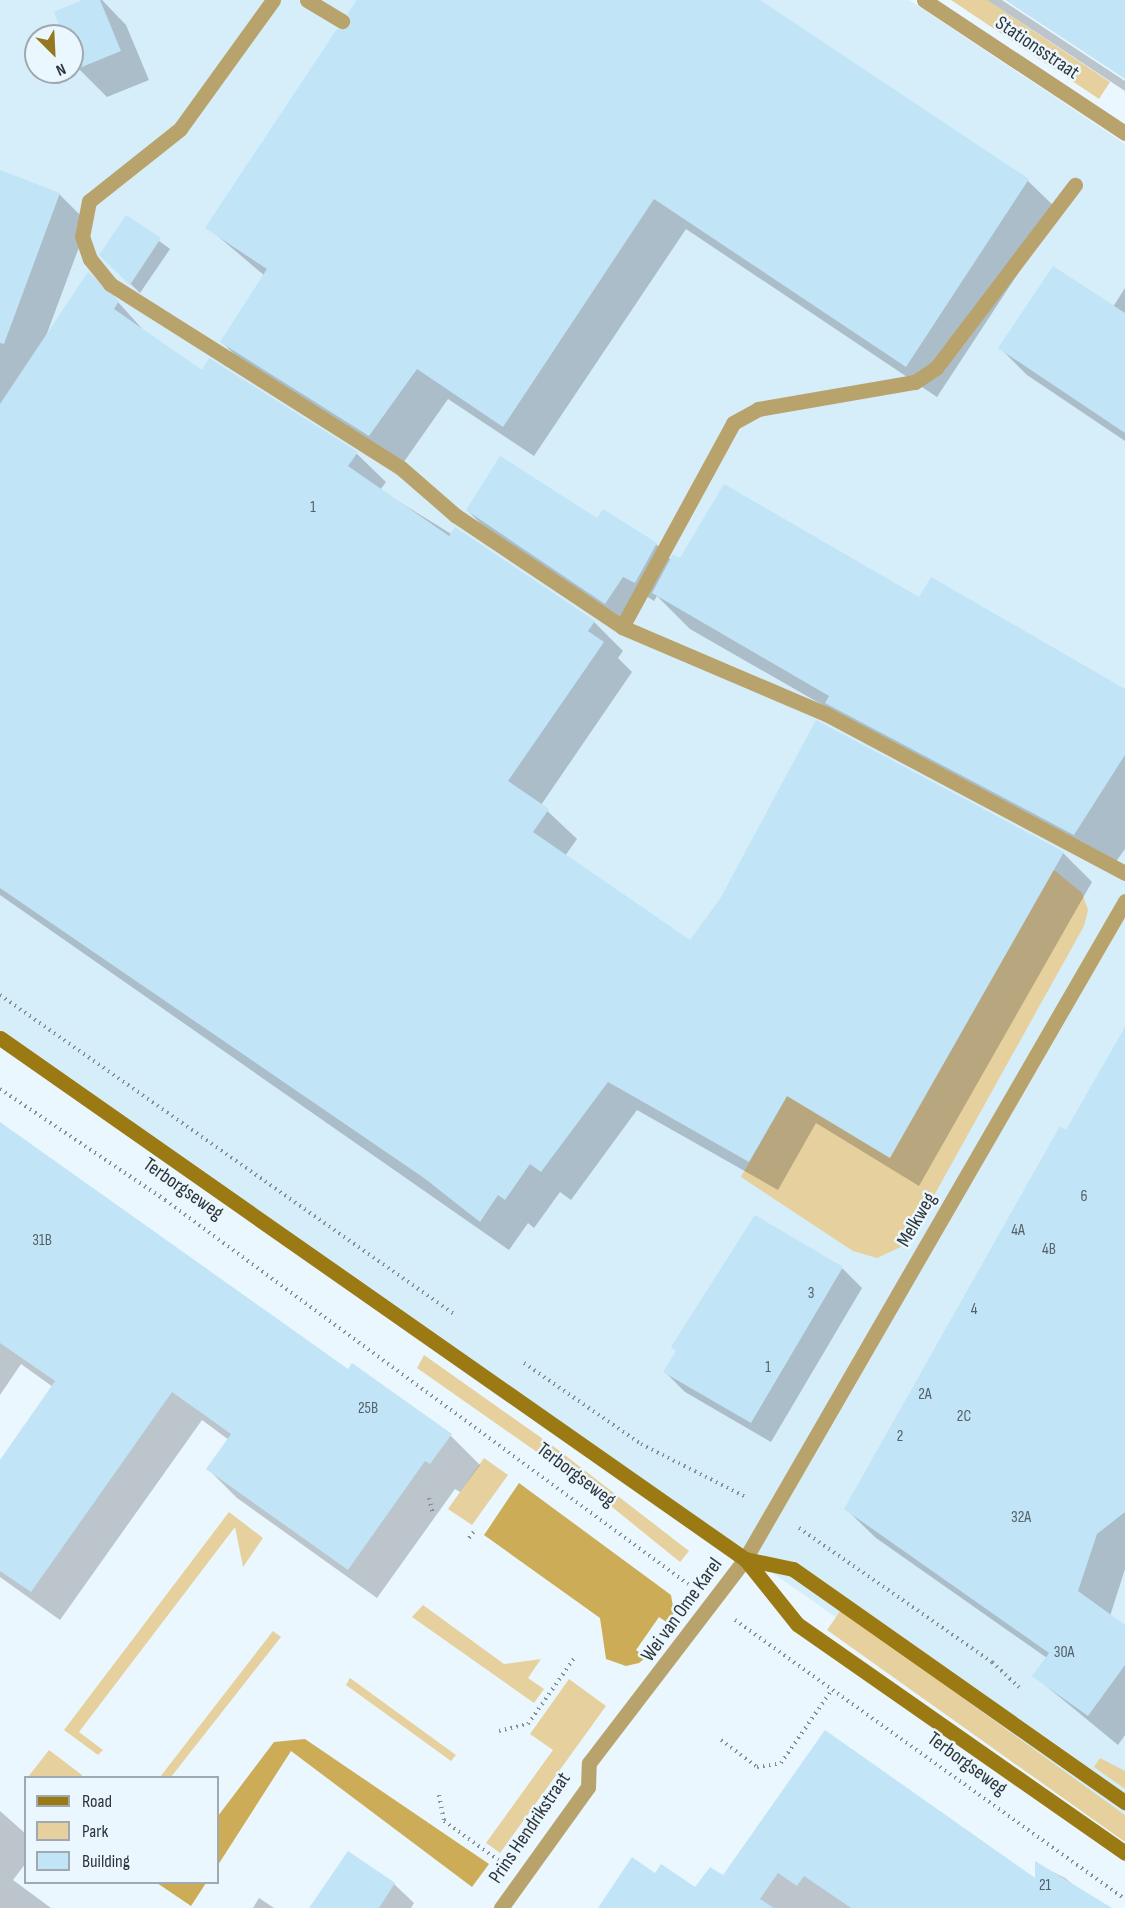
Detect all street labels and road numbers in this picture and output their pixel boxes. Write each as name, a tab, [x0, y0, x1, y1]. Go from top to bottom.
street label: Stationsstraat	[990, 11, 1084, 85]
street label: Terborgseweg	[138, 1153, 228, 1225]
street label: Melkweg	[892, 1189, 942, 1251]
street label: Terborgseweg	[532, 1438, 620, 1512]
street label: Wei van Ome Karel	[636, 1553, 728, 1667]
street label: Terborgseweg	[922, 1727, 1012, 1801]
street label: Prins Hendrikstraat	[484, 1768, 576, 1888]

